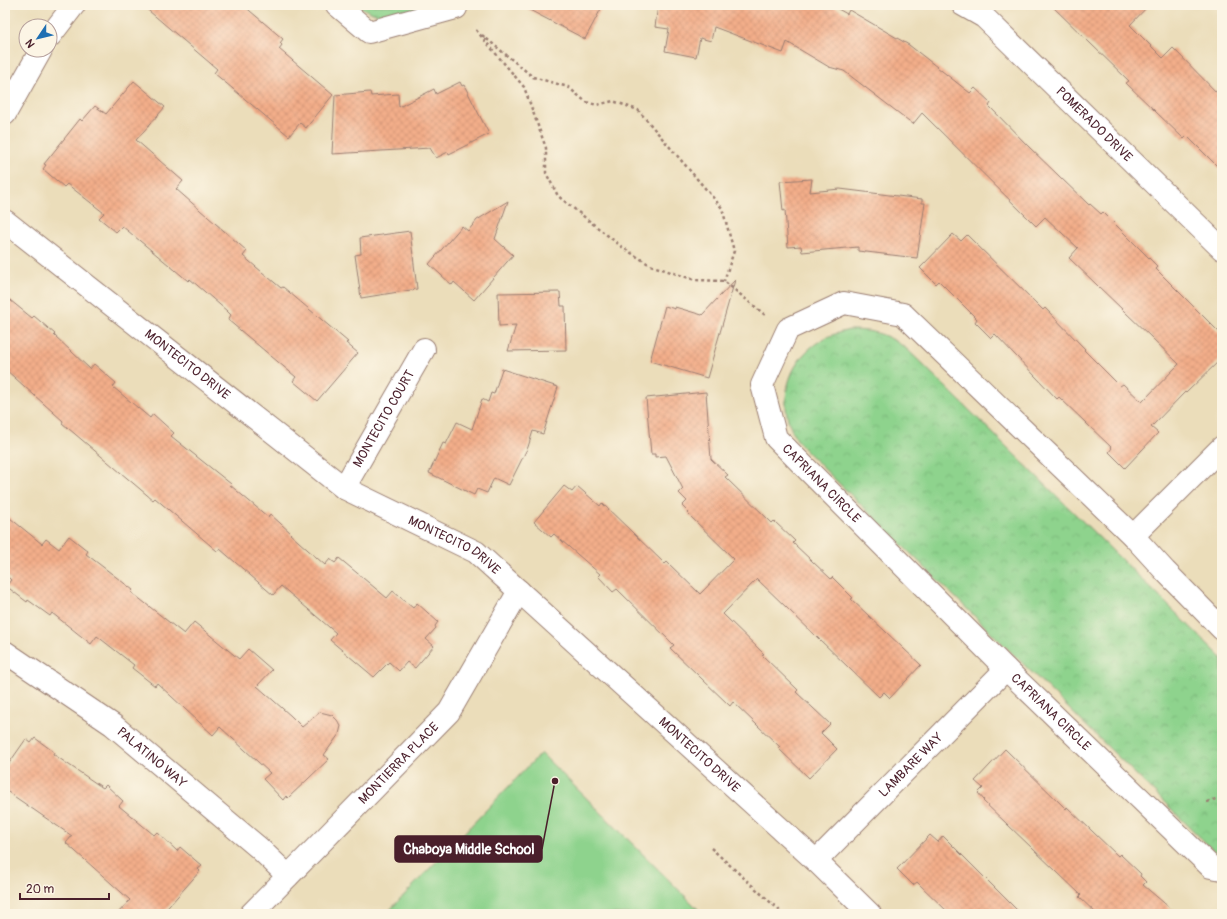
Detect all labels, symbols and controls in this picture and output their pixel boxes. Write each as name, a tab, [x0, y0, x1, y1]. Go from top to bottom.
north arrow	[18, 18, 58, 58]
text: N	[22, 36, 38, 50]
street label: POMERADO DRIVE	[1052, 83, 1136, 165]
street label: MONTECITO DRIVE	[141, 326, 233, 403]
street label: MONTECITO COURT	[350, 367, 418, 470]
street label: CAPRIANA CIRCLE	[779, 441, 864, 526]
street label: MONTECITO DRIVE	[406, 512, 504, 578]
street label: CAPRIANA CIRCLE	[1008, 670, 1094, 755]
street label: MONTECITO DRIVE	[655, 714, 743, 796]
street label: MONTIERRA PLACE	[355, 719, 442, 808]
street label: PALATINO WAY	[114, 724, 190, 792]
street label: LAMBARE WAY	[876, 729, 947, 801]
callout: Chaboya Middle School	[395, 836, 542, 862]
text: Chaboya Middle School	[403, 841, 535, 858]
scale bar	[20, 875, 109, 901]
text: 20 m	[26, 882, 55, 897]

